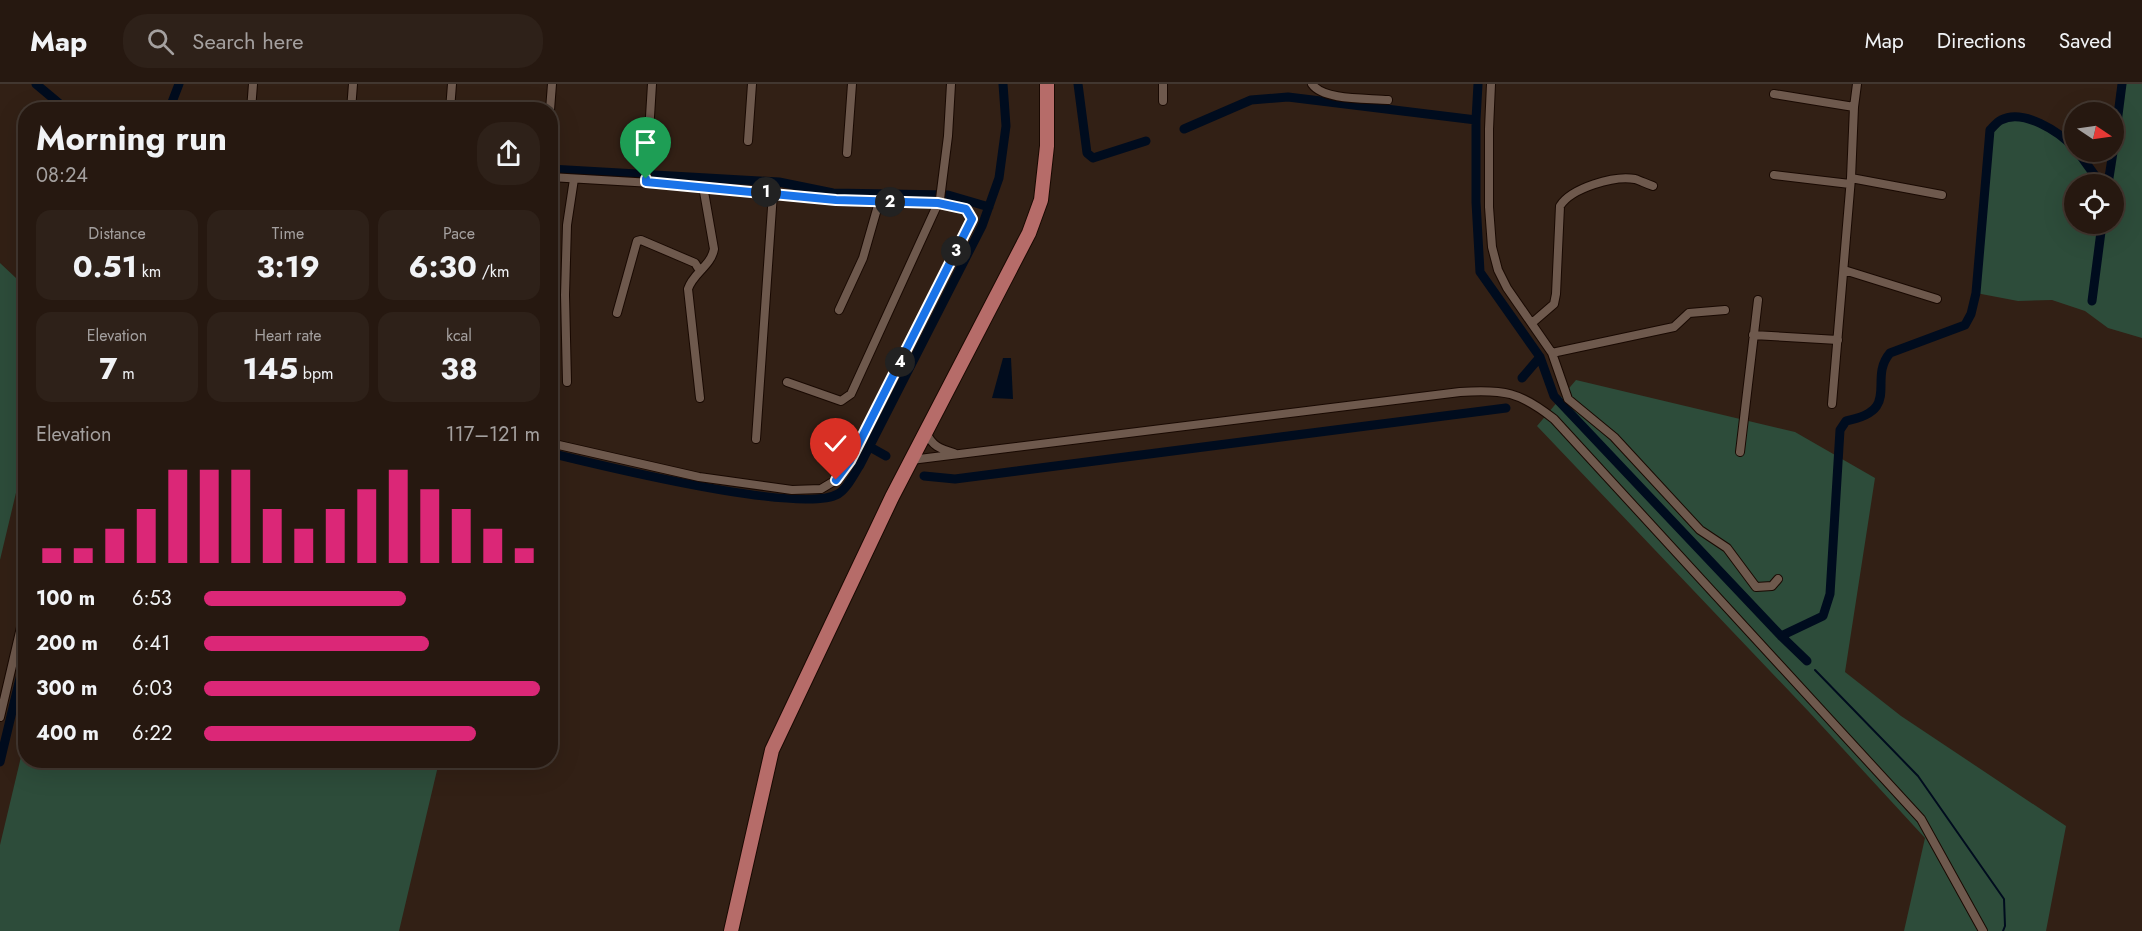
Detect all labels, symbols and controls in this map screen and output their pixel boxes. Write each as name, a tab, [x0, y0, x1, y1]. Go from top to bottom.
search box	[123, 14, 543, 68]
text: Map	[30, 21, 87, 62]
icon: search	[144, 25, 177, 58]
text: Search here	[192, 25, 304, 57]
text: Map	[1865, 26, 1904, 56]
text: Directions	[1937, 26, 2026, 56]
text: Saved	[2059, 26, 2112, 56]
north arrow	[2064, 102, 2124, 162]
map controls	[2064, 102, 2124, 234]
text: Morning run	[36, 115, 227, 162]
pin	[620, 117, 671, 179]
button: share	[477, 122, 540, 185]
icon: arrive	[629, 126, 662, 159]
text: 08:24	[36, 161, 88, 190]
button: locate	[2064, 174, 2124, 234]
pin: 1	[751, 177, 781, 207]
text: 1	[762, 180, 770, 203]
pin: 2	[875, 187, 905, 217]
text: 2	[885, 190, 895, 213]
text: Distance	[88, 222, 146, 245]
text: Time	[272, 222, 304, 245]
text: Pace	[443, 222, 475, 245]
pin: 3	[941, 236, 971, 266]
text: 3	[951, 239, 961, 262]
text: 0.51	[73, 245, 137, 288]
text: 3:19	[256, 245, 320, 288]
text: 6:30	[409, 245, 477, 288]
text: km	[137, 260, 161, 283]
text: /km	[477, 260, 509, 283]
text: Elevation	[87, 324, 147, 347]
text: Heart rate	[255, 324, 321, 347]
text: kcal	[446, 324, 472, 347]
text: 7	[99, 347, 117, 390]
text: 145	[242, 347, 298, 390]
text: 38	[440, 347, 478, 390]
pin: 4	[885, 347, 915, 377]
text: 4	[894, 350, 906, 373]
text: m	[117, 362, 135, 385]
text: bpm	[298, 362, 334, 385]
pin	[810, 418, 861, 480]
text: Elevation	[36, 420, 111, 449]
text: 117–121 m	[446, 420, 540, 449]
icon: check	[819, 427, 852, 460]
text: 100 m	[36, 584, 95, 613]
text: 6:53	[132, 584, 172, 613]
text: 200 m	[36, 629, 98, 658]
text: 6:41	[132, 629, 170, 658]
text: 300 m	[36, 674, 97, 703]
text: 6:03	[132, 674, 172, 703]
text: 400 m	[36, 719, 99, 748]
text: 6:22	[132, 719, 172, 748]

